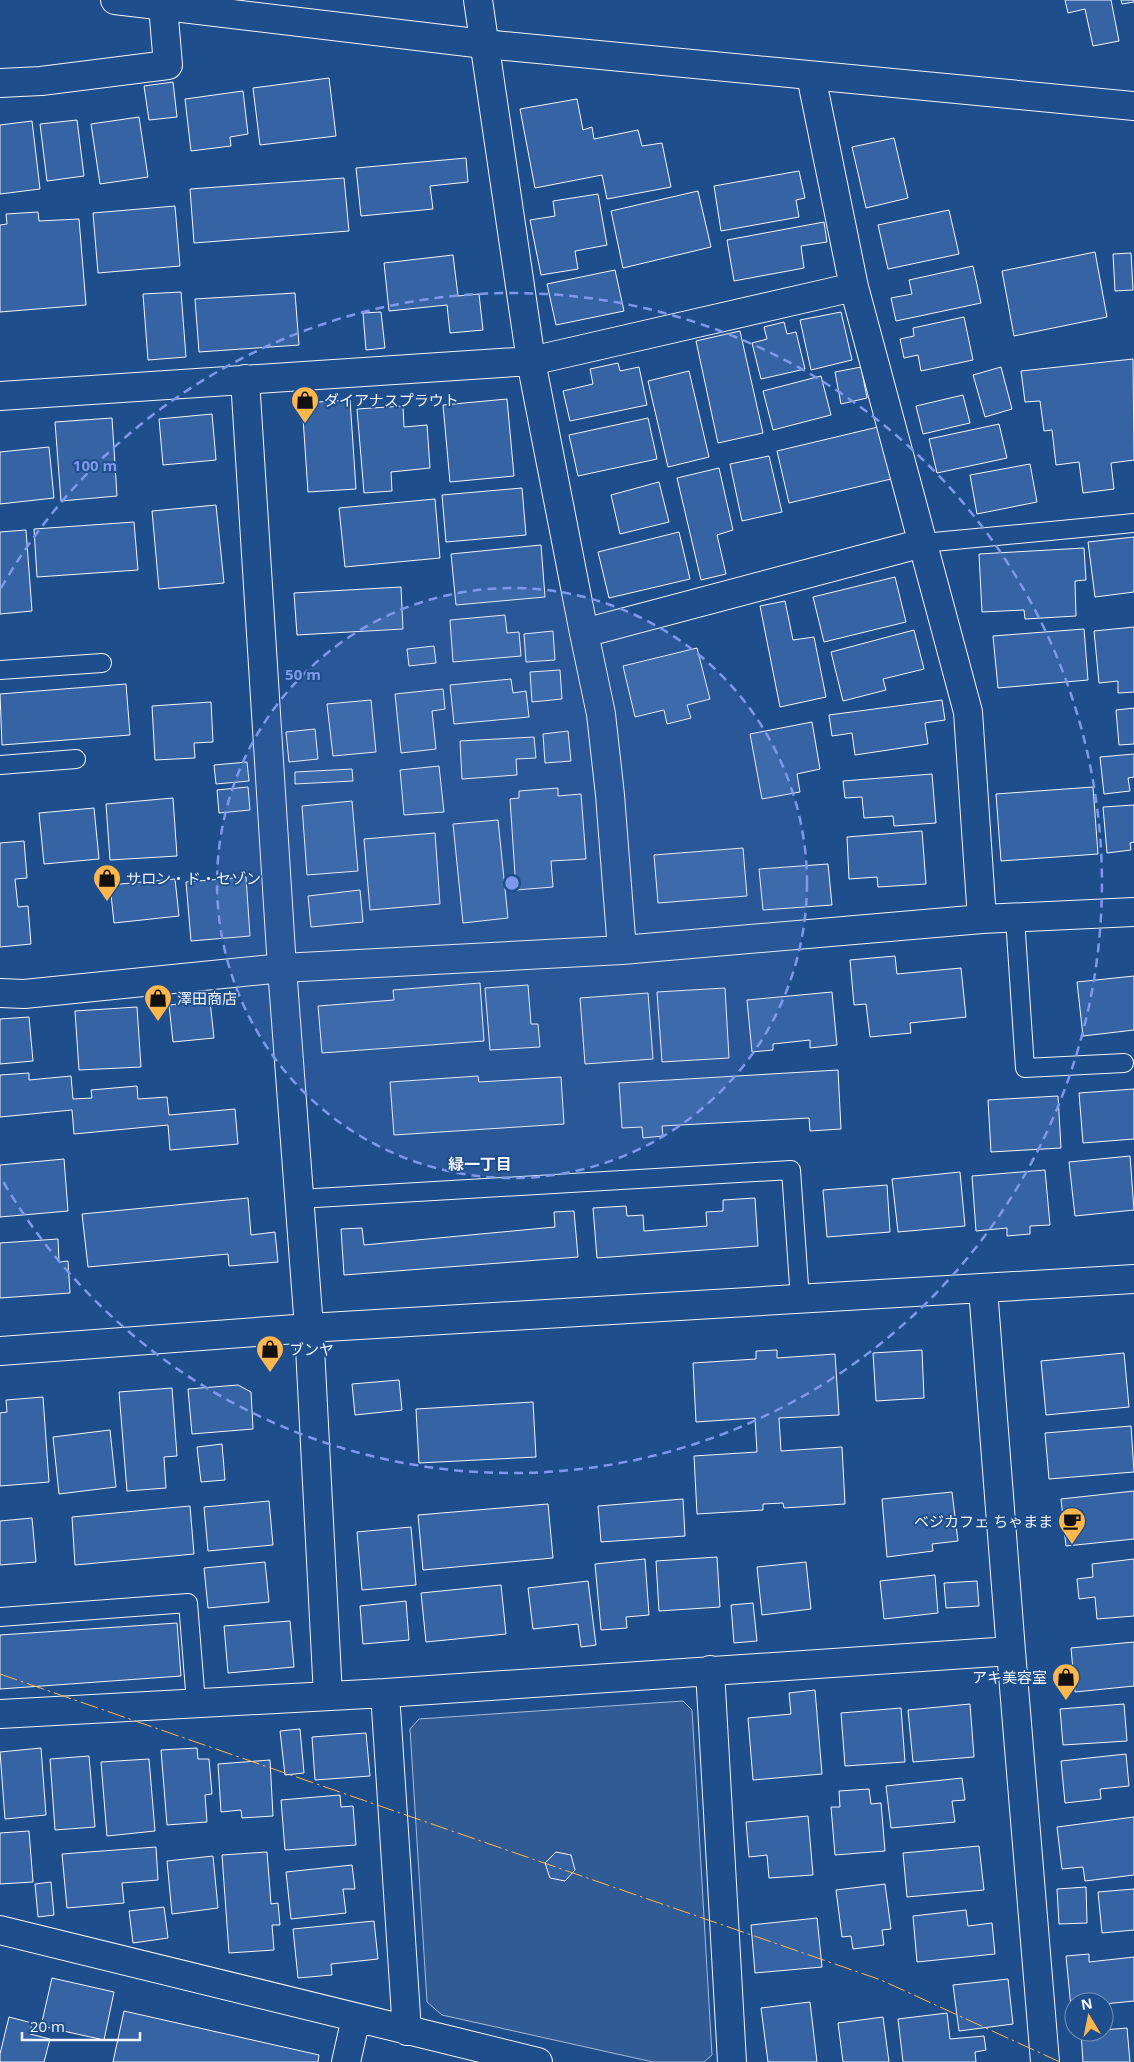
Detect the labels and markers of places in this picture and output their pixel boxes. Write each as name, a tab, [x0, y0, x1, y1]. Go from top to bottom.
shop icon: ダイアナスプラウト	[290, 385, 320, 424]
place label: ダイアナスプラウト	[324, 390, 459, 410]
shop icon: サロン・ド・セゾン	[92, 863, 122, 902]
place label: サロン・ド・セゾン	[126, 868, 261, 888]
centre of rings	[503, 874, 521, 892]
shop icon: 澤田商店	[143, 983, 173, 1022]
place label: 澤田商店	[177, 988, 237, 1008]
shop icon: ブンヤ	[255, 1334, 285, 1373]
place label: ブンヤ	[289, 1339, 334, 1359]
cafe icon: ベジカフェ ちゃまま	[1057, 1506, 1087, 1545]
place label: ベジカフェ ちゃまま	[914, 1511, 1053, 1531]
shop icon: アキ美容室	[1051, 1662, 1081, 1701]
place label: アキ美容室	[972, 1667, 1047, 1687]

